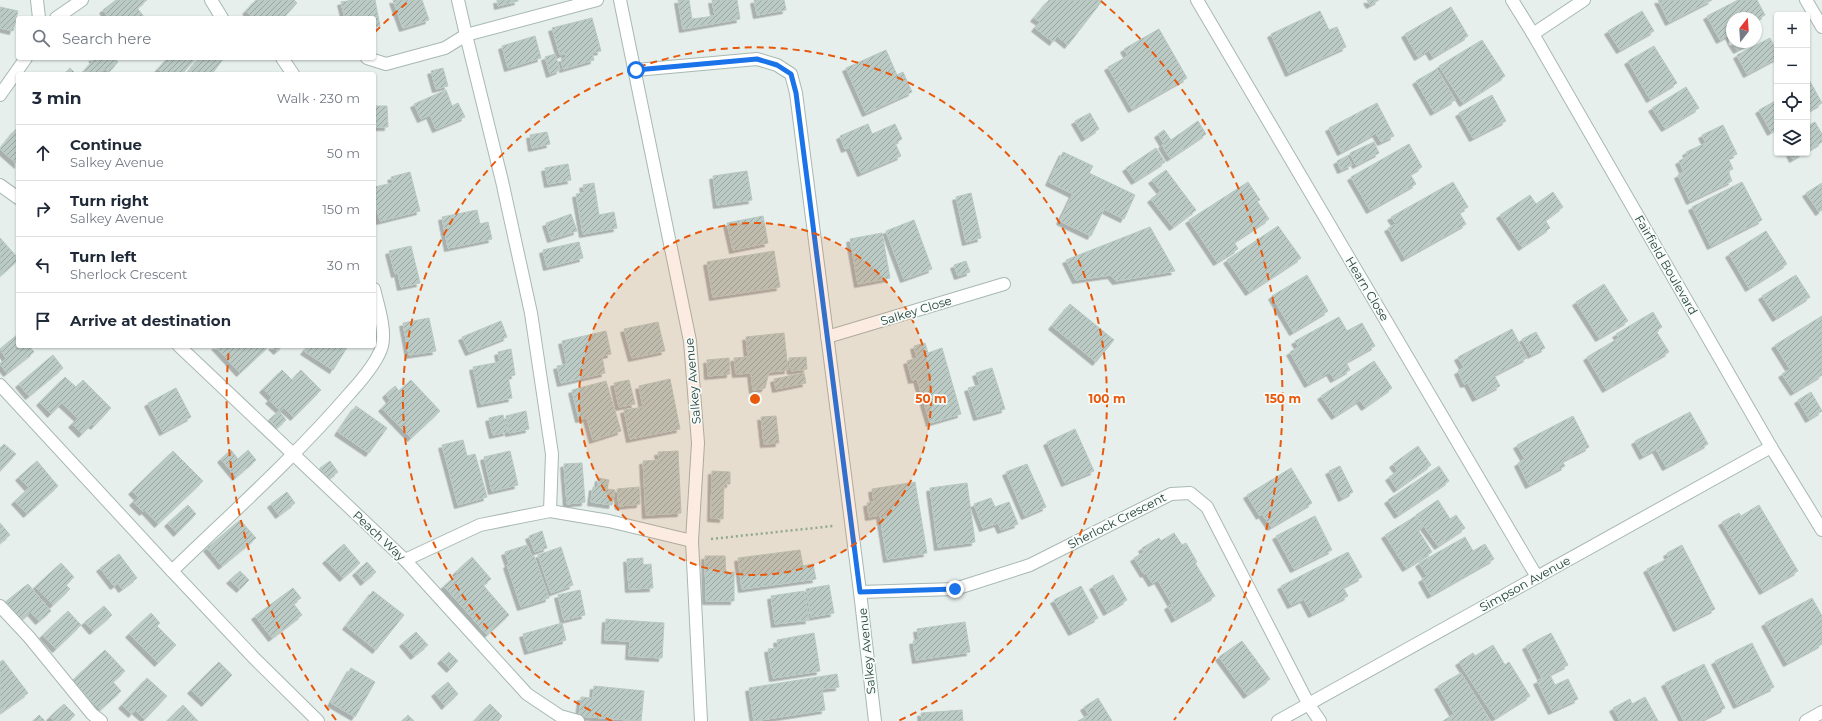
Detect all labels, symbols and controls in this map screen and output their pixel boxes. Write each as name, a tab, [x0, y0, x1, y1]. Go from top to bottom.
north arrow	[1726, 12, 1762, 48]
map controls	[1774, 12, 1810, 156]
button: +	[1774, 12, 1810, 48]
search box	[16, 16, 376, 60]
icon: search	[30, 27, 52, 49]
text: Search here	[62, 29, 151, 48]
button: −	[1774, 48, 1810, 84]
route start	[627, 61, 645, 79]
button: locate	[1774, 84, 1810, 120]
text: 3 min	[32, 88, 82, 108]
text: Walk · 230 m	[277, 90, 360, 106]
button: layers	[1774, 120, 1810, 156]
text: Continue	[70, 135, 142, 154]
icon: ahead	[32, 142, 54, 164]
text: 50 m	[327, 145, 360, 161]
text: Salkey Avenue	[70, 154, 164, 170]
text: Turn right	[70, 191, 149, 210]
icon: right	[32, 198, 54, 220]
text: 150 m	[322, 201, 360, 217]
text: Salkey Avenue	[70, 210, 164, 226]
street label: Fairfield Boulevard	[1632, 212, 1701, 317]
text: Turn left	[70, 247, 137, 266]
icon: left	[32, 254, 54, 276]
street label: Hearn Close	[1342, 254, 1392, 324]
text: 30 m	[327, 257, 360, 273]
text: Sherlock Crescent	[70, 266, 187, 282]
street label: Salkey Close	[878, 293, 953, 328]
icon: arrive	[32, 310, 54, 332]
text: Arrive at destination	[70, 311, 231, 330]
street label: Salkey Avenue	[681, 337, 704, 425]
text: 50 m	[915, 391, 947, 406]
text: 100 m	[1089, 391, 1125, 406]
text: 150 m	[1265, 391, 1301, 406]
centre of rings	[748, 392, 762, 406]
street label: Sherlock Crescent	[1065, 489, 1169, 552]
street label: Peach Way	[350, 507, 409, 564]
street label: Simpson Avenue	[1477, 552, 1573, 615]
route end	[946, 580, 964, 598]
street label: Salkey Avenue	[855, 607, 878, 695]

